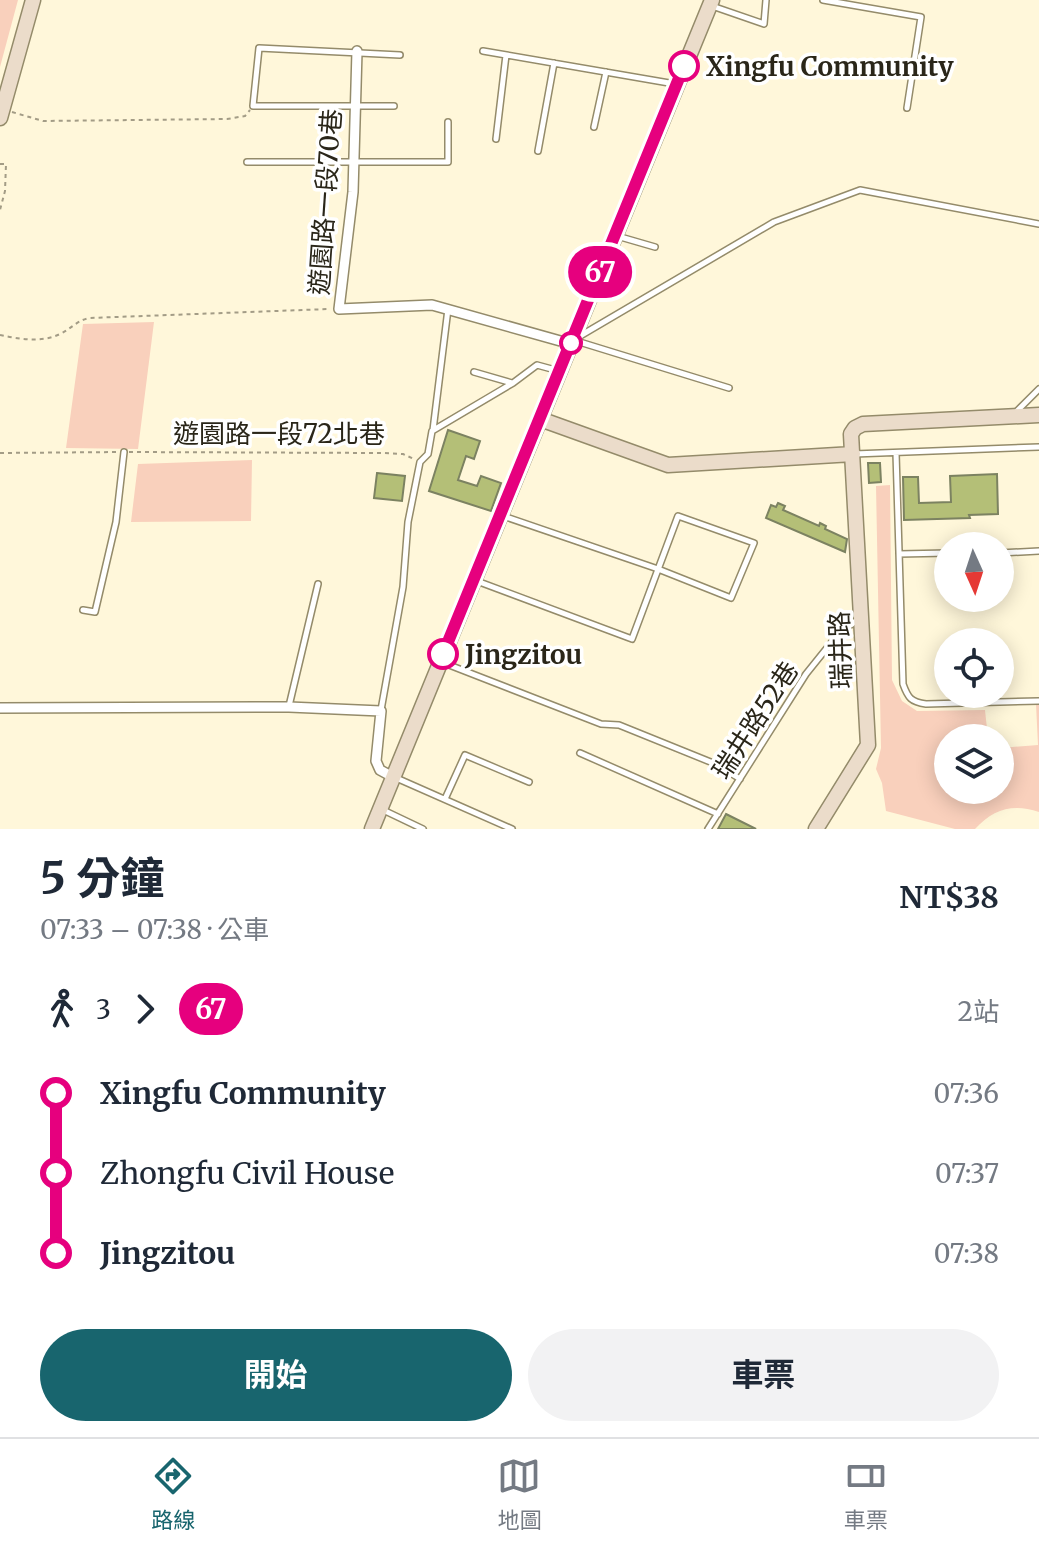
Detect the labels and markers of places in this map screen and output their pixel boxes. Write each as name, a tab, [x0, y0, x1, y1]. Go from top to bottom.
place label: Xingfu Community	[706, 50, 954, 83]
marker: Xingfu Community	[669, 51, 699, 81]
unlabelled marker	[560, 332, 582, 354]
place label: Jingzitou	[464, 638, 582, 671]
marker: Jingzitou	[428, 639, 458, 669]

